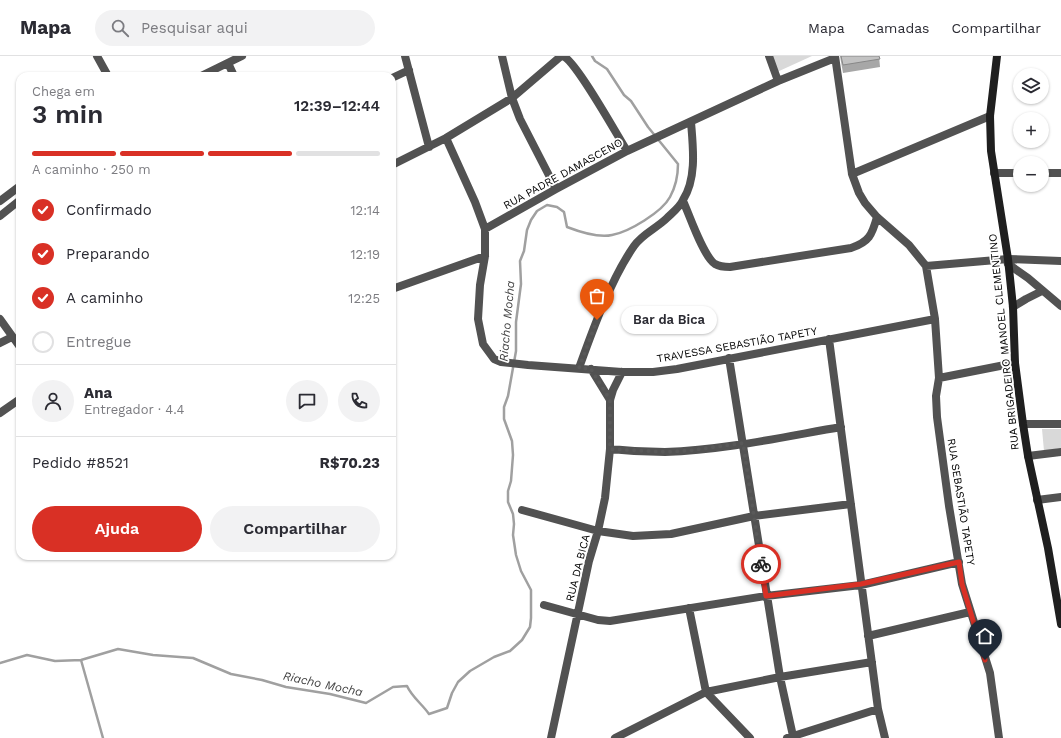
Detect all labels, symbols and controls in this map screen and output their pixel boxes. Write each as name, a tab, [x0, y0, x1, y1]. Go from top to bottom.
search box	[95, 10, 375, 46]
text: Mapa	[20, 16, 71, 39]
icon: search	[109, 17, 131, 39]
text: Pesquisar aqui	[141, 19, 248, 37]
text: Mapa	[808, 20, 845, 36]
text: Camadas	[867, 20, 929, 36]
text: Compartilhar	[951, 20, 1041, 36]
map controls	[1013, 68, 1049, 192]
button: layers	[1013, 68, 1049, 104]
text: Chega em	[32, 84, 95, 99]
text: 12:39–12:44	[294, 97, 380, 115]
text: 3 min	[32, 99, 103, 129]
button: +	[1013, 112, 1049, 148]
street label: RUA PADRE DAMASCENO	[501, 136, 625, 212]
button: −	[1013, 156, 1049, 192]
text: A caminho · 250 m	[32, 162, 151, 177]
icon: check	[32, 199, 54, 221]
text: Confirmado	[66, 201, 152, 219]
text: 12:14	[350, 203, 380, 218]
street label: RUA BRIGADEIRO MANOEL CLEMENTINO	[986, 233, 1022, 451]
icon: check	[32, 243, 54, 265]
text: Preparando	[66, 245, 150, 263]
text: 12:19	[350, 247, 380, 262]
water label: Riacho Mocha	[497, 279, 518, 362]
pin	[580, 279, 614, 320]
icon: bag	[586, 285, 608, 307]
icon: check	[32, 287, 54, 309]
text: A caminho	[66, 289, 143, 307]
text: 12:25	[348, 291, 380, 306]
callout: Bar da Bica	[621, 306, 717, 334]
text: Bar da Bica	[633, 312, 705, 327]
street label: TRAVESSA SEBASTIÃO TAPETY	[656, 324, 819, 366]
text: Entregue	[66, 333, 131, 351]
button: person	[32, 380, 74, 422]
button: chat	[286, 380, 328, 422]
button: phone	[338, 380, 380, 422]
text: Ana	[84, 384, 112, 402]
text: Entregador · 4.4	[84, 402, 184, 417]
street label: RUA SEBASTIÃO TAPETY	[945, 437, 978, 567]
text: Pedido #8521	[32, 454, 129, 472]
text: R$70.23	[320, 454, 380, 472]
button: Ajuda	[32, 506, 202, 552]
button: Compartilhar	[210, 506, 380, 552]
street label: RUA DA BICA	[563, 533, 593, 603]
courier	[741, 544, 781, 584]
icon: bike	[750, 553, 772, 575]
pin	[968, 619, 1002, 660]
icon: home	[974, 625, 996, 647]
water label: Riacho Mocha	[282, 669, 365, 699]

